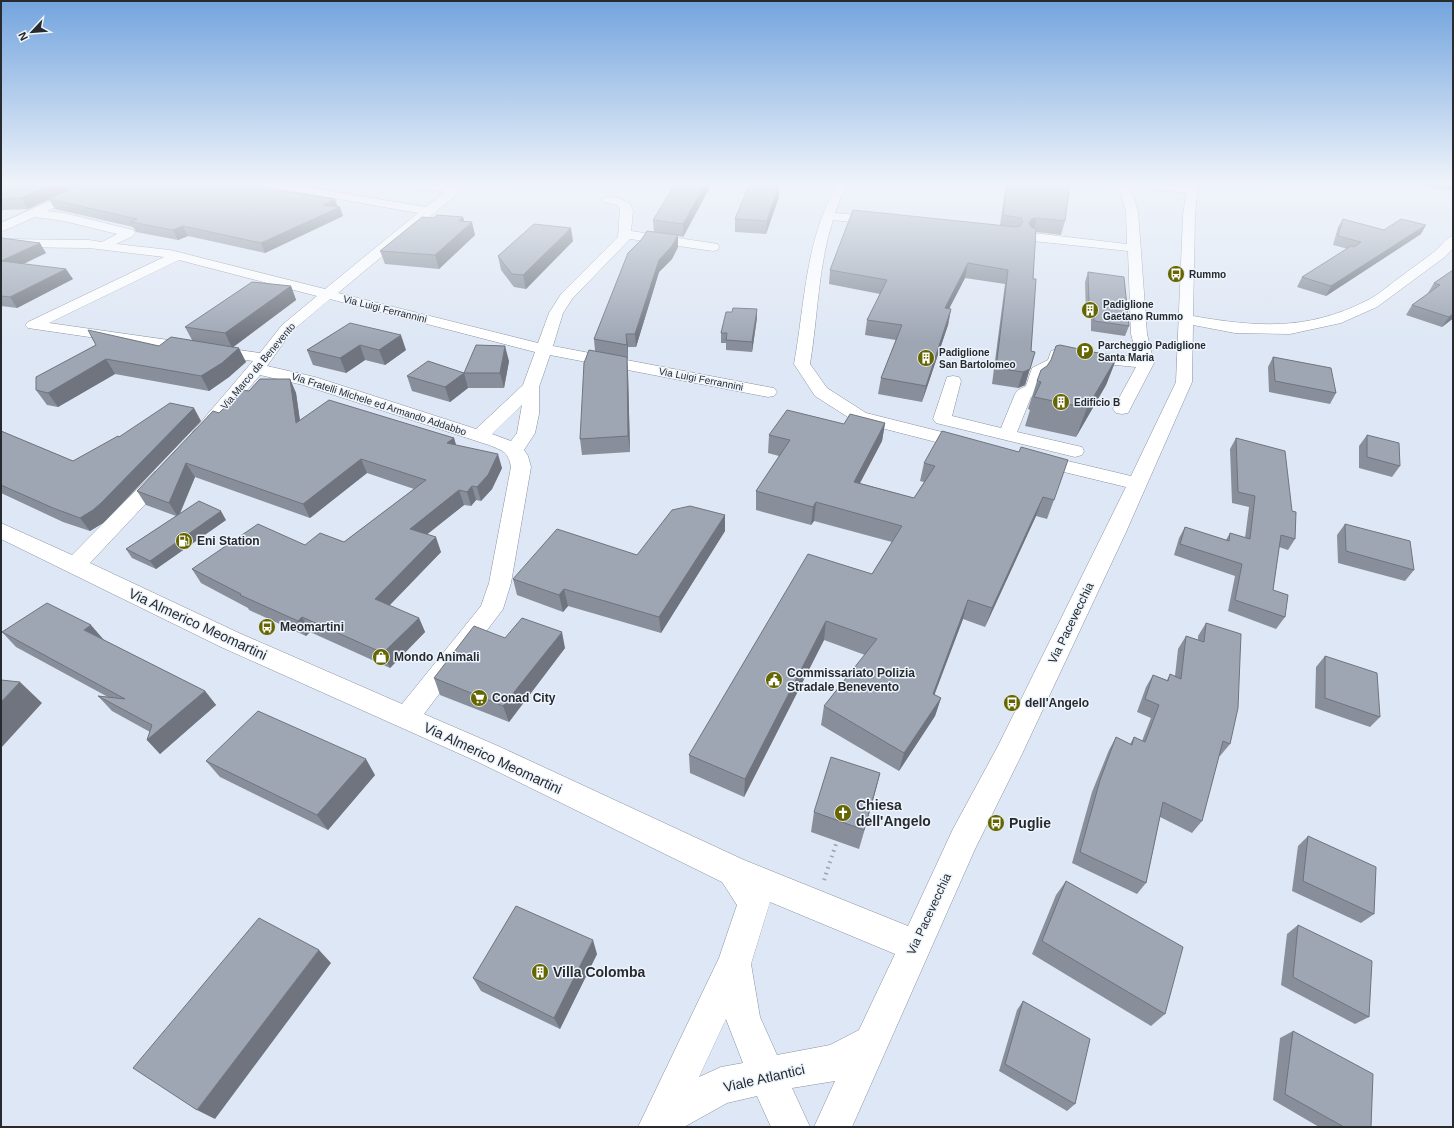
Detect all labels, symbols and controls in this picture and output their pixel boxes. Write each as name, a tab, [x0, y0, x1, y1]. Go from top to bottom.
north arrow	[12, 12, 52, 52]
text: N	[16, 30, 30, 43]
bus stop icon: Rummo	[1166, 264, 1186, 284]
place label: Rummo	[1189, 269, 1226, 280]
street label: Via Luigi Ferrannini	[342, 293, 428, 325]
place label: Padiglione Gaetano Rummo	[1103, 299, 1183, 322]
building icon: Padiglione Gaetano Rummo	[1080, 300, 1100, 320]
street label: Via Marco da Benevento	[219, 320, 298, 411]
place label: Parcheggio Padiglione Santa Maria	[1098, 340, 1206, 363]
parking icon: Parcheggio Padiglione Santa Maria	[1075, 341, 1095, 361]
place label: Padiglione San Bartolomeo	[939, 347, 1016, 370]
building icon: Padiglione San Bartolomeo	[916, 348, 936, 368]
street label: Via Luigi Ferrannini	[658, 365, 744, 393]
street label: Via Fratelli Michele ed Armando Addabbo	[290, 370, 468, 438]
building icon: Edificio B	[1051, 392, 1071, 412]
place label: Edificio B	[1074, 397, 1120, 408]
fuel station icon: Eni Station	[174, 531, 194, 551]
place label: Eni Station	[197, 534, 260, 548]
street label: Via Pacevecchia	[1045, 580, 1097, 666]
street label: Via Almerico Meomartini	[126, 585, 270, 663]
bus stop icon: Meomartini	[257, 617, 277, 637]
place label: Meomartini	[280, 620, 344, 634]
shop icon: Mondo Animali	[371, 647, 391, 667]
place label: Mondo Animali	[394, 650, 480, 664]
place label: Commissariato Polizia Stradale Benevento	[787, 666, 915, 694]
public building icon: Commissariato Polizia Stradale Benevento	[764, 670, 784, 690]
supermarket icon: Conad City	[469, 688, 489, 708]
place label: Conad City	[492, 691, 556, 705]
bus stop icon: dell'Angelo	[1002, 693, 1022, 713]
place label: dell'Angelo	[1025, 696, 1089, 710]
street label: Via Almerico Meomartini	[421, 719, 565, 797]
place label: Chiesa dell'Angelo	[856, 797, 931, 829]
church icon: Chiesa dell'Angelo	[833, 803, 853, 823]
bus stop icon: Puglie	[986, 813, 1006, 833]
place label: Puglie	[1009, 815, 1051, 831]
street label: Via Pacevecchia	[904, 871, 954, 957]
building icon: Villa Colomba	[530, 962, 550, 982]
place label: Villa Colomba	[553, 964, 646, 980]
street label: Viale Atlantici	[722, 1061, 806, 1095]

